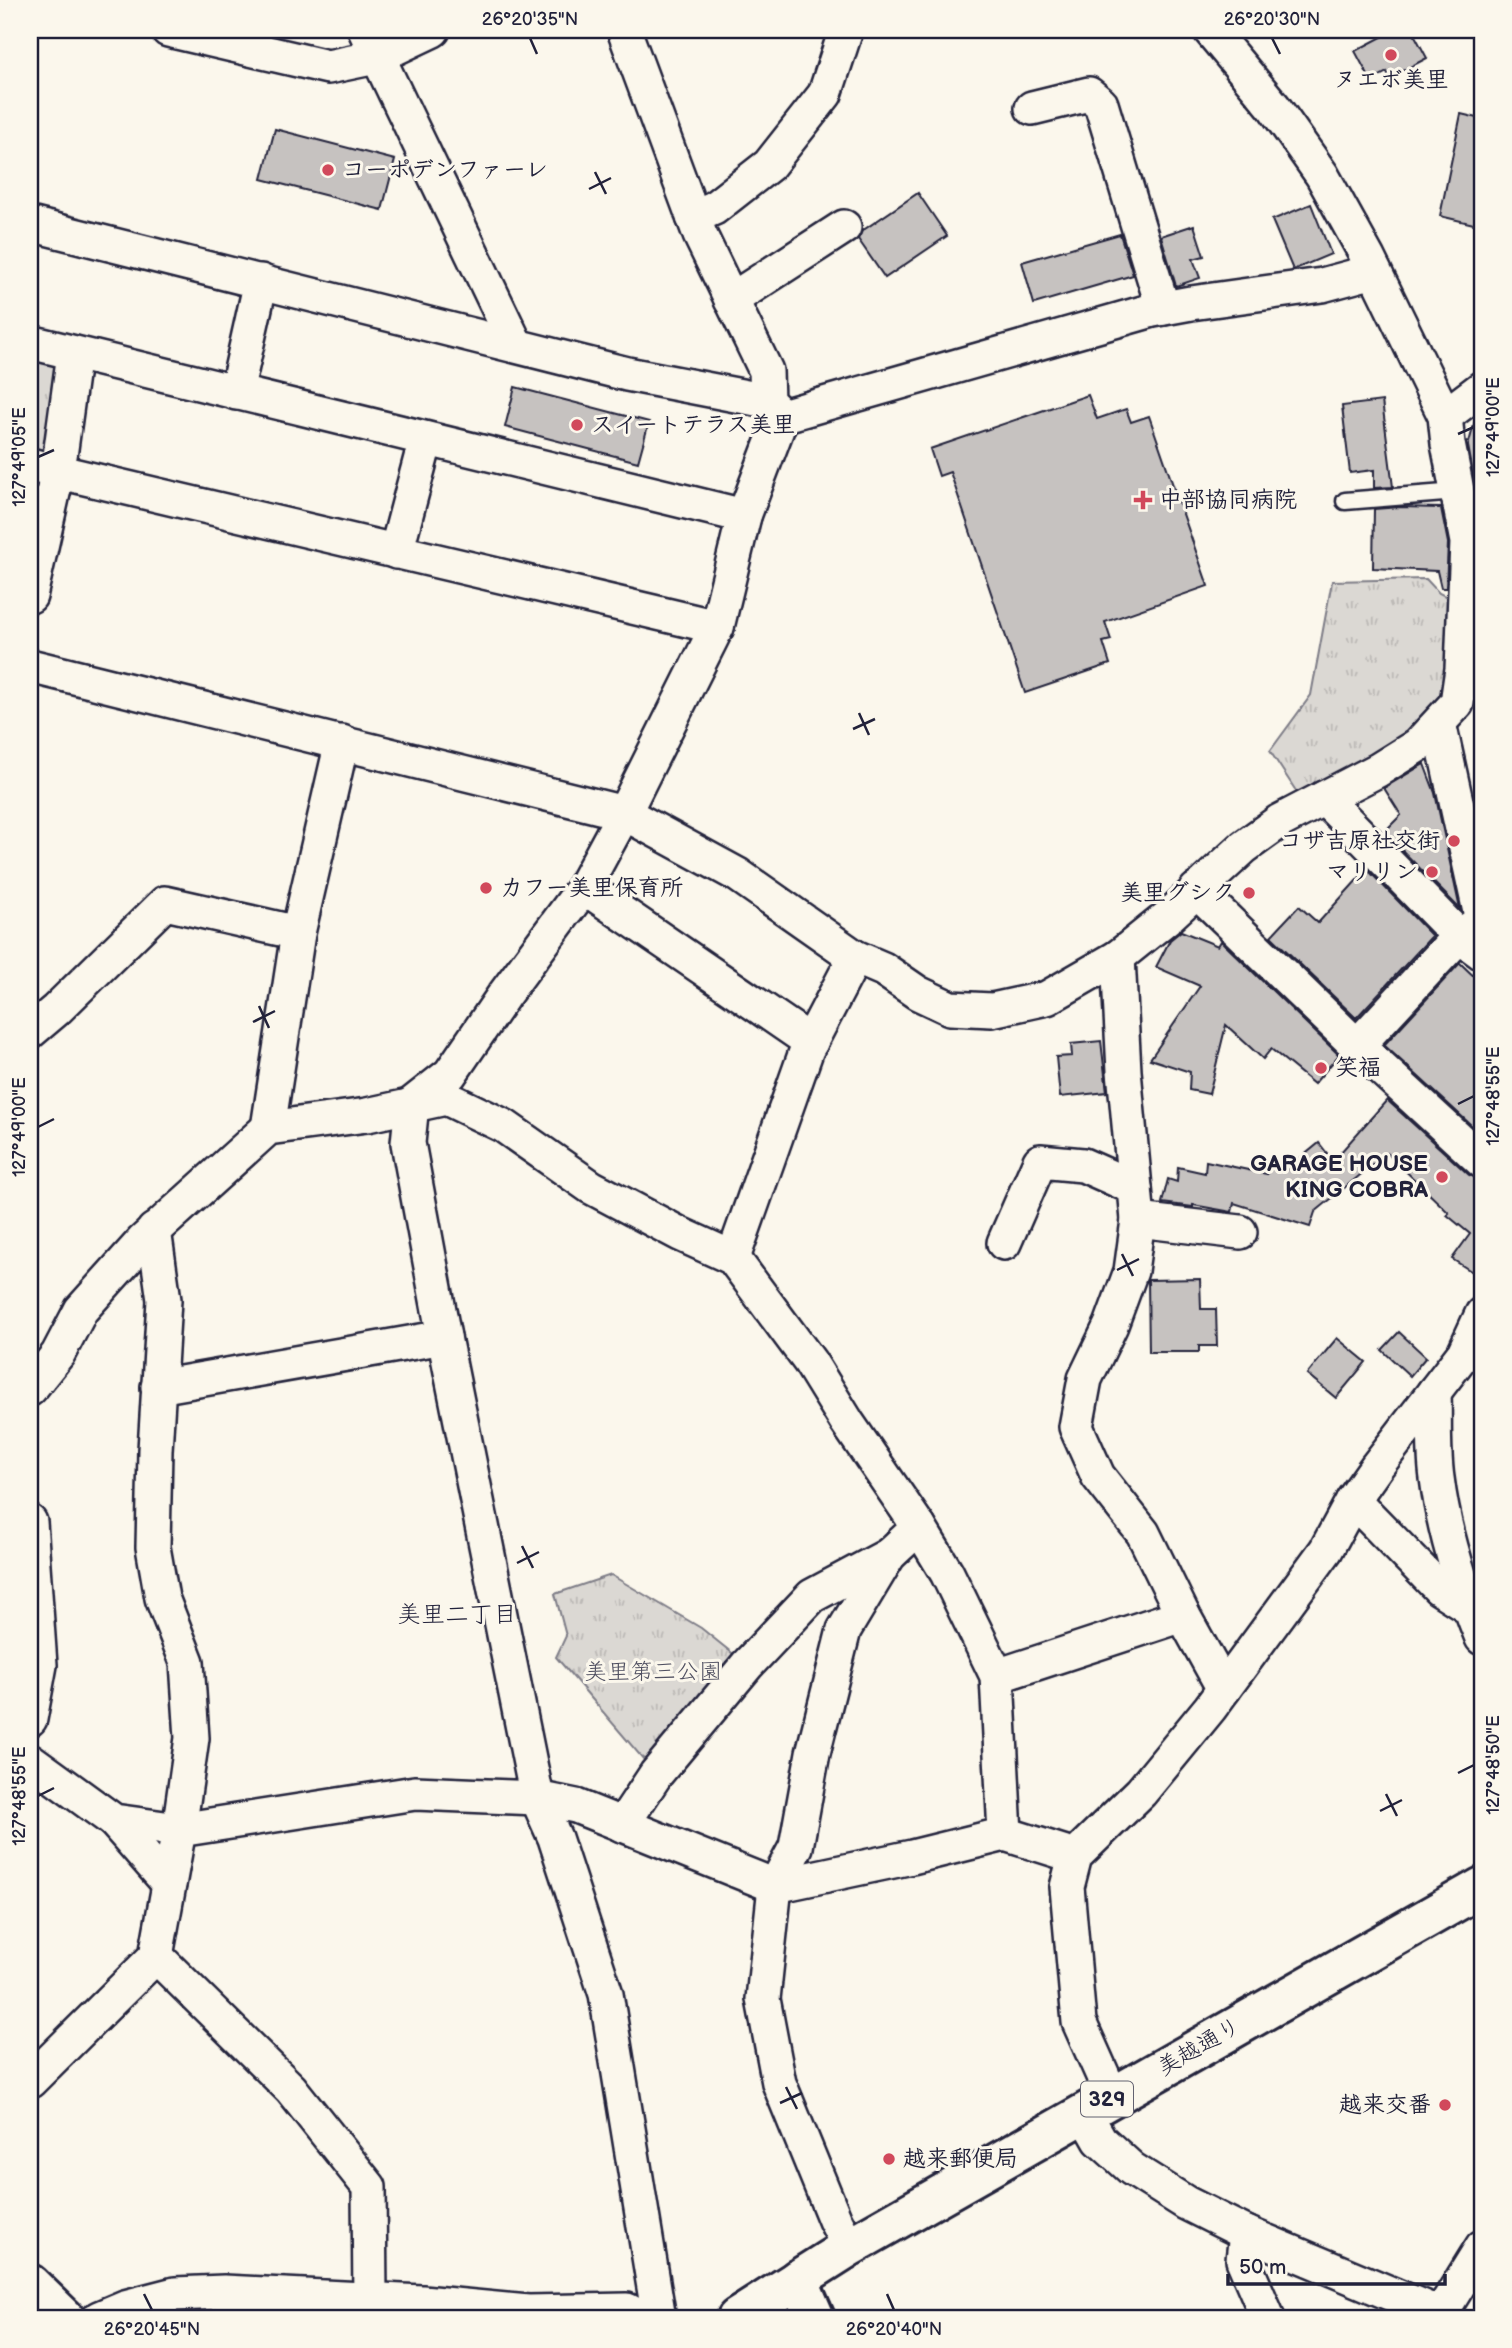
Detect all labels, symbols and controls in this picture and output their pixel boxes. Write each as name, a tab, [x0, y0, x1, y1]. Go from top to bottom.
text: 26°20'35"N	[482, 9, 578, 30]
text: 26°20'30"N	[1224, 9, 1320, 30]
marker: ヌエボ美里	[1383, 47, 1399, 63]
place label: ヌエボ美里	[1334, 66, 1449, 94]
place label: コーポデンファーレ	[342, 156, 548, 184]
marker: コーポデンファーレ	[320, 162, 336, 178]
text: 127°49'00"E	[1483, 377, 1504, 477]
text: 127°49'05"E	[9, 407, 30, 507]
place label: スイートテラス美里	[591, 411, 795, 439]
marker: スイートテラス美里	[569, 417, 585, 433]
place label: 中部協同病院	[1159, 486, 1297, 514]
marker: 中部協同病院	[1133, 490, 1153, 510]
place label: コザ吉原社交街	[1279, 827, 1440, 855]
marker: コザ吉原社交街	[1446, 833, 1462, 849]
place label: マリリン	[1326, 858, 1418, 886]
marker: マリリン	[1424, 864, 1440, 880]
place label: カフー美里保育所	[500, 874, 684, 902]
place label: 美里グシク	[1120, 879, 1235, 907]
marker: カフー美里保育所	[478, 880, 494, 896]
marker: 美里グシク	[1241, 885, 1257, 901]
text: 127°48'55"E	[1483, 1046, 1504, 1146]
place label: 笑福	[1335, 1054, 1381, 1082]
marker: 笑福	[1313, 1060, 1329, 1076]
text: 127°49'00"E	[9, 1077, 30, 1177]
place label: GARAGE HOUSE KING COBRA	[1250, 1150, 1429, 1204]
marker: GARAGE HOUSE KING COBRA	[1434, 1169, 1450, 1185]
district label: 美里二丁目	[397, 1600, 517, 1629]
park label: 美里第三公園	[584, 1658, 722, 1686]
text: 127°48'50"E	[1483, 1715, 1504, 1815]
text: 127°48'55"E	[9, 1746, 30, 1846]
street label: 美越通り	[1152, 2012, 1246, 2082]
road number: 329	[1081, 2082, 1133, 2116]
place label: 越来交番	[1339, 2091, 1431, 2119]
marker: 越来交番	[1437, 2097, 1453, 2113]
place label: 越来郵便局	[903, 2145, 1018, 2173]
marker: 越来郵便局	[881, 2151, 897, 2167]
scale bar	[1228, 2243, 1446, 2287]
text: 50 m	[1239, 2255, 1286, 2280]
text: 26°20'45"N	[104, 2319, 200, 2340]
text: 26°20'40"N	[846, 2319, 942, 2340]

